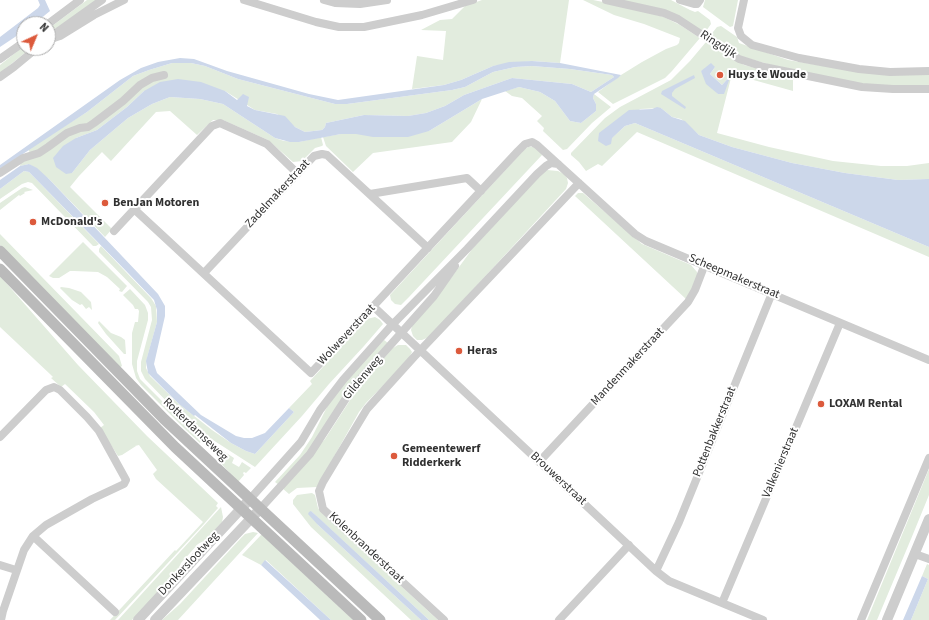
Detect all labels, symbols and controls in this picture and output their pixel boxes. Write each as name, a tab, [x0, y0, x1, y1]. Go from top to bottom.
north arrow	[16, 16, 56, 56]
text: N	[36, 20, 52, 36]
street label: Ringdijk	[697, 28, 739, 62]
place label: Huys te Woude	[728, 68, 806, 82]
marker: Huys te Woude	[715, 70, 725, 80]
street label: Zadelmakerstraat	[243, 157, 313, 231]
place label: BenJan Motoren	[113, 196, 199, 210]
marker: BenJan Motoren	[100, 198, 110, 208]
place label: McDonald's	[41, 215, 102, 229]
marker: McDonald's	[28, 217, 38, 227]
street label: Scheepmakerstraat	[686, 251, 782, 303]
street label: Wolweverstraat	[315, 302, 379, 368]
street label: Mandenmakerstraat	[588, 325, 668, 409]
place label: Heras	[467, 344, 497, 358]
marker: Heras	[454, 346, 464, 356]
street label: Gildenweg	[340, 353, 386, 403]
street label: Pottenbakkerstraat	[690, 385, 740, 479]
street label: Rotterdamseweg	[159, 395, 231, 465]
place label: LOXAM Rental	[829, 397, 902, 411]
marker: LOXAM Rental	[816, 399, 826, 409]
street label: Valkenierstraat	[760, 426, 802, 500]
place label: Gemeentewerf Ridderkerk	[402, 442, 480, 470]
street label: Brouwerstraat	[527, 449, 589, 509]
marker: Gemeentewerf Ridderkerk	[389, 451, 399, 461]
street label: Kolenbranderstraat	[325, 509, 407, 587]
street label: Donkerslootweg	[156, 529, 222, 599]

